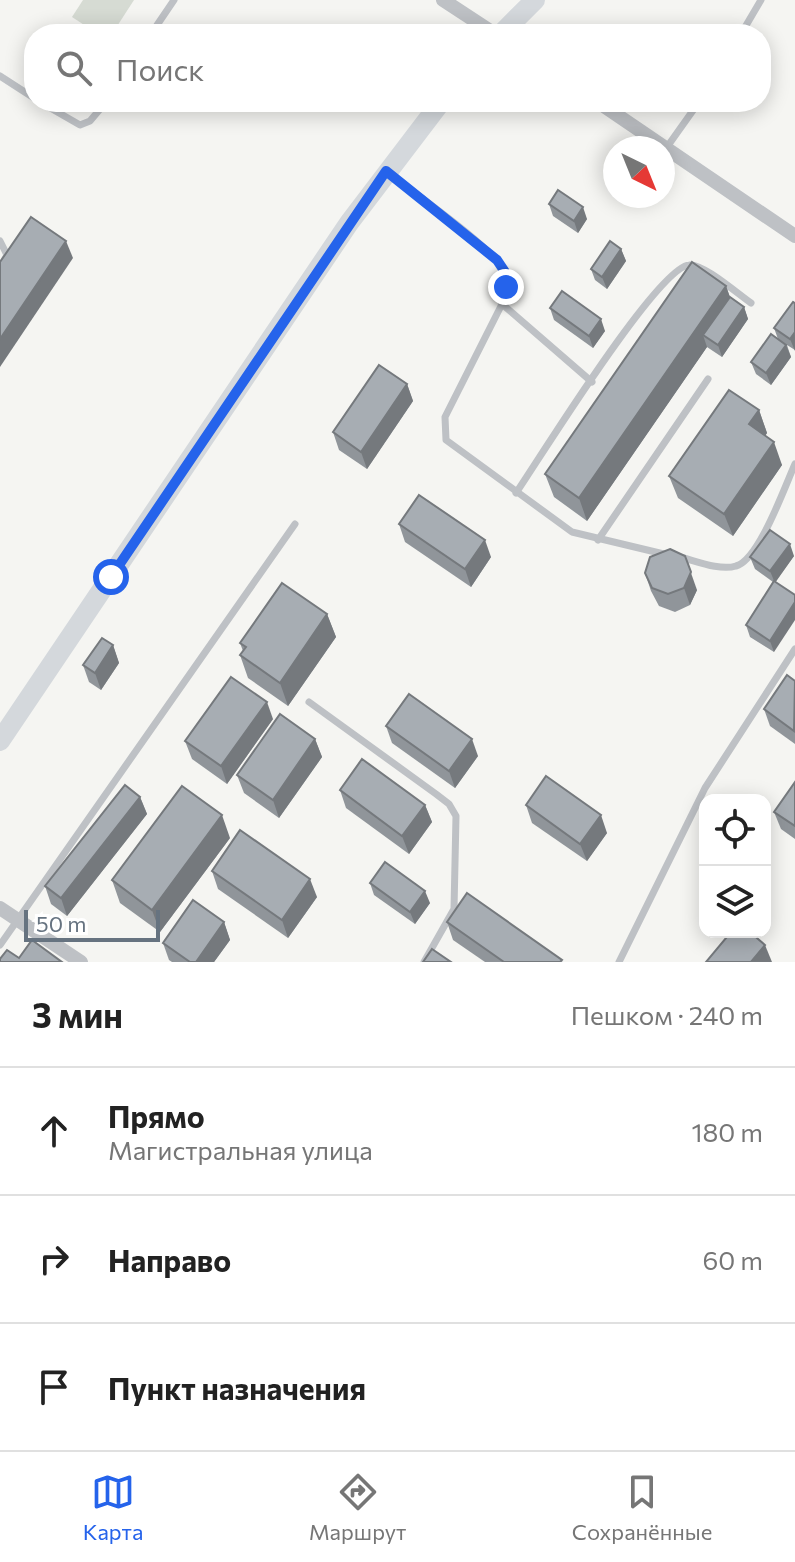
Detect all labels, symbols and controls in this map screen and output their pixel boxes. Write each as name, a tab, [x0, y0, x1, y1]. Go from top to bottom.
search box	[24, 24, 771, 112]
icon: search	[52, 46, 96, 90]
text: Поиск	[116, 50, 204, 87]
north arrow	[603, 136, 675, 208]
route end	[488, 269, 524, 305]
route start	[93, 559, 129, 595]
map controls	[699, 794, 771, 938]
button: locate	[699, 794, 771, 866]
button: layers	[699, 866, 771, 938]
scale bar	[24, 906, 160, 942]
text: 50 m	[36, 910, 86, 937]
text: 3 мин	[32, 993, 123, 1035]
text: Пешком · 240 m	[571, 999, 763, 1030]
text: Прямо	[108, 1097, 205, 1134]
icon: ahead	[32, 1109, 76, 1153]
text: 180 m	[691, 1116, 763, 1147]
text: Магистральная улица	[108, 1134, 373, 1165]
icon: right	[32, 1237, 76, 1281]
text: Направо	[108, 1241, 231, 1278]
text: 60 m	[703, 1244, 763, 1275]
icon: arrive	[32, 1365, 76, 1409]
text: Пункт назначения	[108, 1369, 366, 1406]
tab: Карта	[83, 1470, 143, 1545]
tab: Маршрут	[309, 1470, 406, 1545]
tab: Сохранённые	[572, 1470, 712, 1545]

